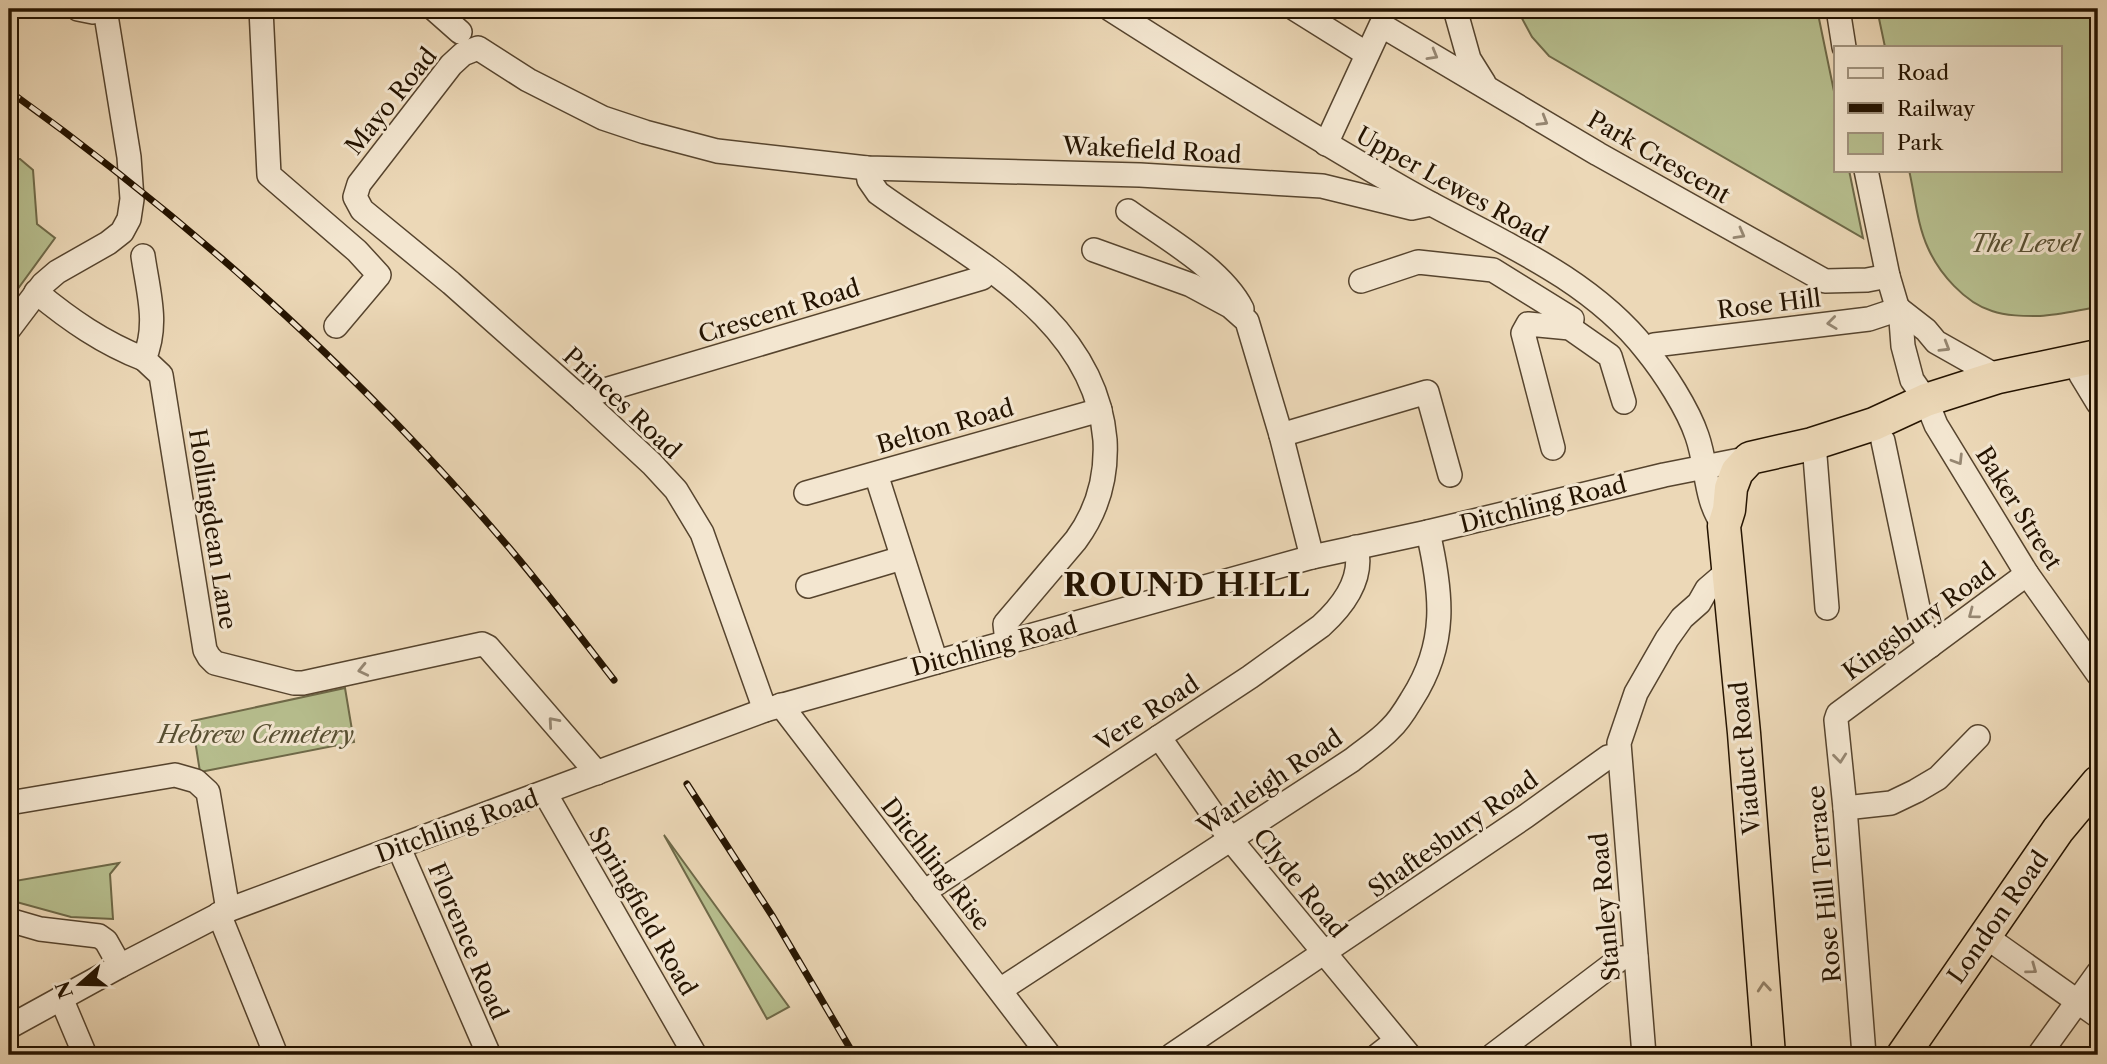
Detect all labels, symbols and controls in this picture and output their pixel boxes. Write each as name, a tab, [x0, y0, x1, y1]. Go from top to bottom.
street label: Mayo Road	[339, 41, 443, 160]
legend	[1834, 46, 2062, 172]
one-way arrow	[1426, 47, 1439, 60]
text: Road	[1897, 60, 1949, 85]
text: Railway	[1897, 96, 1975, 121]
street label: Park Crescent	[1583, 104, 1736, 210]
one-way arrow	[1536, 113, 1549, 126]
street label: Upper Lewes Road	[1351, 120, 1553, 250]
text: Park	[1897, 130, 1943, 155]
street label: Wakefield Road	[1061, 131, 1243, 169]
one-way arrow	[1733, 226, 1746, 239]
park label: The Level	[1971, 229, 2082, 258]
street label: Crescent Road	[695, 273, 864, 349]
street label: Rose Hill	[1715, 283, 1823, 325]
one-way arrow	[1826, 316, 1838, 331]
one-way arrow	[1938, 338, 1951, 351]
street label: Princes Road	[557, 341, 687, 465]
street label: Belton Road	[873, 392, 1017, 459]
street label: Hollingdean Lane	[183, 427, 243, 631]
street label: Baker Street	[1970, 441, 2069, 575]
one-way arrow	[1950, 452, 1963, 465]
street label: Ditchling Road	[1457, 469, 1630, 539]
street label: Kingsbury Road	[1837, 556, 2001, 686]
district label: ROUND HILL	[1063, 565, 1311, 604]
one-way arrow	[1968, 606, 1980, 619]
street label: Ditchling Road	[908, 610, 1081, 682]
one-way arrow	[357, 661, 369, 676]
street label: Vere Road	[1089, 669, 1205, 758]
street label: Viaduct Road	[1724, 680, 1766, 837]
one-way arrow	[549, 717, 561, 730]
park label: Hebrew Cemetery	[156, 720, 354, 749]
street label: Warleigh Road	[1191, 723, 1348, 842]
one-way arrow	[1832, 753, 1847, 764]
street label: Shaftesbury Road	[1363, 764, 1544, 903]
street label: Ditchling Road	[372, 783, 543, 869]
street label: Rose Hill Terrace	[1801, 784, 1847, 984]
street label: Ditchling Rise	[875, 792, 997, 936]
street label: Springfield Road	[583, 821, 703, 1001]
street label: Clyde Road	[1247, 823, 1353, 944]
street label: Stanley Road	[1584, 831, 1626, 982]
street label: London Road	[1942, 845, 2055, 989]
street label: Florence Road	[422, 858, 514, 1024]
north arrow	[46, 948, 116, 1018]
one-way arrow	[2024, 961, 2037, 973]
text: N	[51, 978, 78, 1001]
one-way arrow	[1757, 981, 1772, 992]

